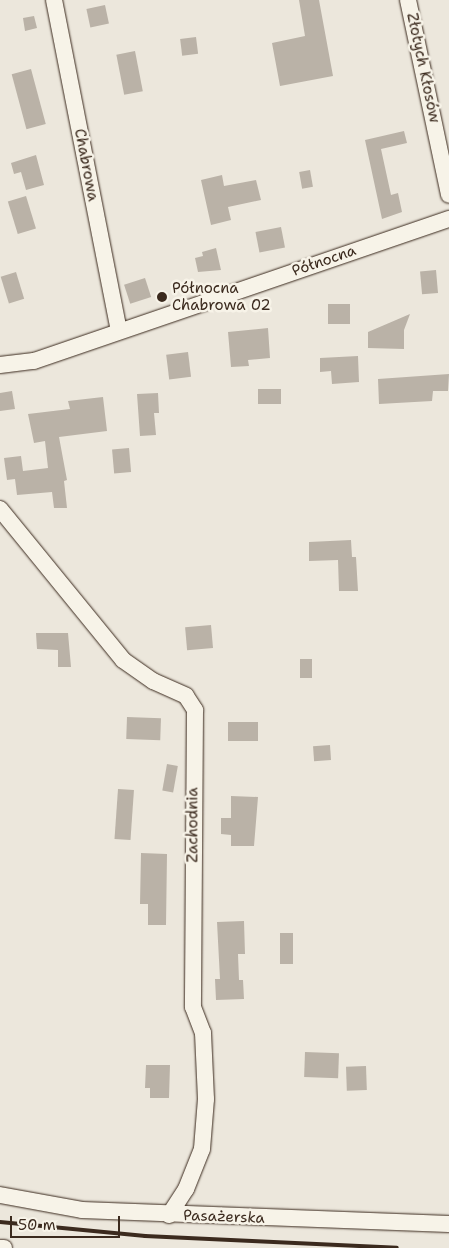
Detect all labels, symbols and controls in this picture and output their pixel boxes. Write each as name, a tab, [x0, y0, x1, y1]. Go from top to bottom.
street label: Złotych Kłosów	[403, 11, 443, 125]
street label: Chabrowa	[70, 127, 102, 203]
street label: Północna	[290, 242, 358, 280]
place label: Północna Chabrowa 02	[172, 279, 271, 314]
marker: Północna Chabrowa 02	[156, 291, 168, 303]
street label: Zachodnia	[184, 787, 202, 863]
scale bar	[12, 1206, 122, 1238]
street label: Pasażerska	[183, 1207, 265, 1227]
text: 50 m	[18, 1215, 56, 1235]

